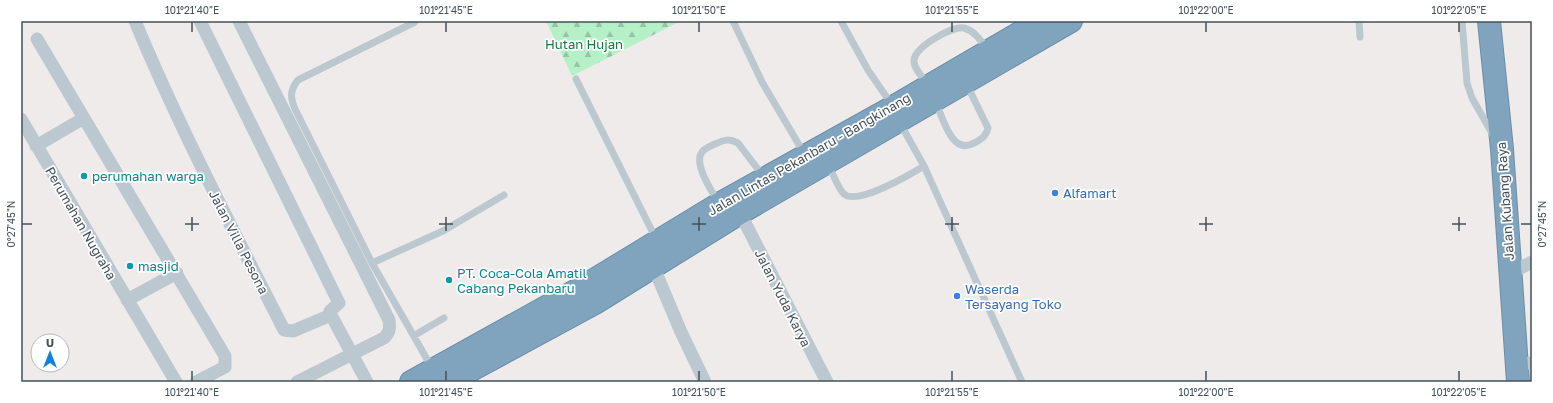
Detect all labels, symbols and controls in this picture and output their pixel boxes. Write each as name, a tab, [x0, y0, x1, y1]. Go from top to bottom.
text: 101°21'40"E	[165, 4, 219, 16]
text: 101°21'45"E	[419, 4, 473, 16]
text: 101°21'50"E	[672, 4, 726, 16]
text: 101°21'55"E	[925, 4, 979, 16]
text: 101°22'00"E	[1178, 4, 1234, 16]
text: 101°22'05"E	[1432, 4, 1486, 16]
park label: Hutan Hujan	[545, 36, 623, 52]
street label: Jalan Lintas Pekanbaru - Bangkinang	[705, 89, 913, 219]
street label: Jalan Kubang Raya	[1493, 141, 1517, 261]
street label: Perumahan Nugraha	[42, 164, 120, 282]
place label: perumahan warga	[92, 168, 204, 184]
marker: perumahan warga	[79, 171, 89, 181]
place label: Alfamart	[1063, 185, 1117, 201]
street label: Jalan Villa Pesona	[206, 187, 272, 297]
marker: Alfamart	[1050, 188, 1060, 198]
text: 0°27'45"N	[5, 201, 17, 247]
text: 0°27'45"N	[1536, 201, 1548, 247]
street label: Jalan Yuda Karya	[752, 247, 814, 349]
place label: masjid	[138, 258, 179, 274]
marker: masjid	[125, 261, 135, 271]
place label: PT. Coca-Cola Amatil Cabang Pekanbaru	[457, 265, 587, 296]
marker: PT. Coca-Cola Amatil Cabang Pekanbaru	[444, 275, 454, 285]
place label: Waserda Tersayang Toko	[965, 281, 1062, 312]
marker: Waserda Tersayang Toko	[952, 291, 962, 301]
north arrow	[30, 333, 70, 373]
text: U	[46, 336, 54, 349]
text: 101°21'40"E	[165, 386, 219, 398]
text: 101°21'45"E	[419, 386, 473, 398]
text: 101°21'50"E	[672, 386, 726, 398]
text: 101°21'55"E	[925, 386, 979, 398]
text: 101°22'00"E	[1178, 386, 1234, 398]
text: 101°22'05"E	[1432, 386, 1486, 398]

